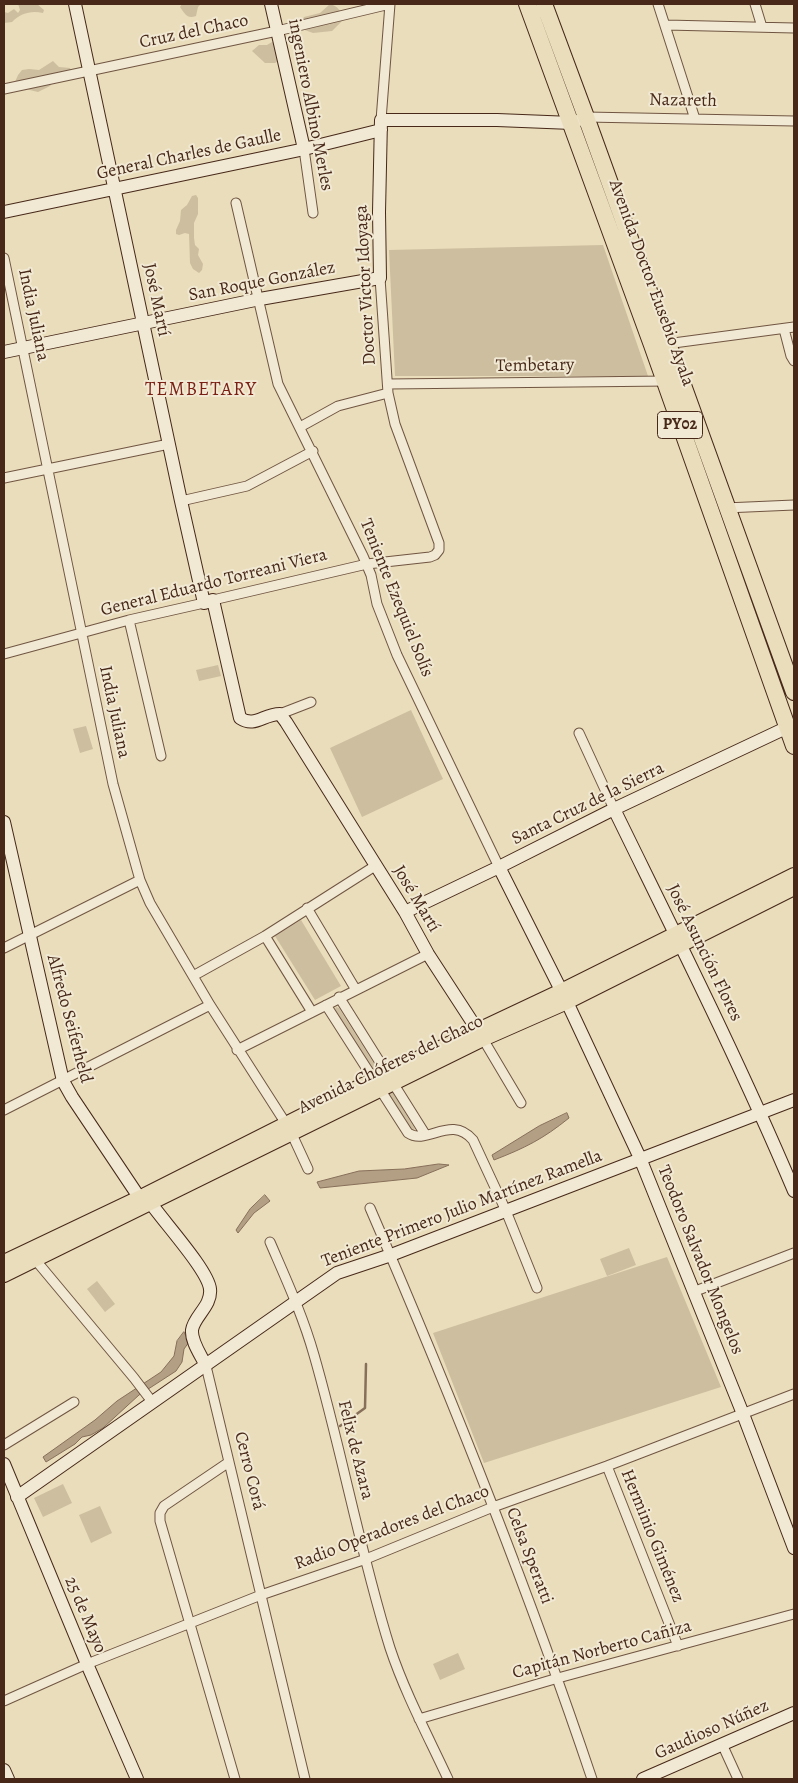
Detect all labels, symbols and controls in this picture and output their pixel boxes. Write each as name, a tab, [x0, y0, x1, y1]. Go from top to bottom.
street label: Cruz del Chaco	[138, 10, 250, 54]
street label: ingeniero Albino Merles	[283, 17, 337, 193]
street label: Nazareth	[649, 90, 717, 112]
street label: General Charles de Gaulle	[95, 125, 283, 185]
street label: Avenida Doctor Eusebio Ayala	[604, 177, 698, 389]
street label: Doctor Victor Idoyaga	[351, 204, 381, 366]
street label: San Roque González	[187, 257, 337, 307]
street label: José Martí	[138, 261, 174, 339]
street label: India Juliana	[13, 267, 53, 363]
street label: Tembetary	[496, 355, 574, 377]
district label: TEMBETARY	[144, 379, 258, 401]
road number: PY02	[658, 412, 702, 438]
street label: Teniente Ezequiel Solís	[354, 516, 438, 680]
street label: General Eduardo Torreani Viera	[99, 544, 329, 622]
street label: India Juliana	[94, 664, 134, 760]
street label: Santa Cruz de la Sierra	[508, 758, 668, 850]
street label: José Martí	[388, 862, 444, 936]
street label: José Asunción Flores	[661, 881, 747, 1025]
street label: Alfredo Seiferheld	[41, 952, 97, 1086]
street label: Avenida Chóferes del Chaco	[295, 1011, 487, 1119]
street label: Teniente Primero Julio Martínez Ramella	[319, 1145, 605, 1273]
street label: Teodoro Salvador Mongelos	[652, 1162, 748, 1358]
street label: Felix de Azara	[332, 1398, 378, 1502]
street label: Cerro Corá	[229, 1430, 269, 1512]
street label: Herminio Giménez	[615, 1466, 689, 1606]
street label: Radio Operadores del Chaco	[292, 1481, 492, 1575]
street label: Celsa Speratti	[501, 1505, 557, 1607]
street label: 25 de Mayo	[59, 1574, 111, 1656]
street label: Capitán Norberto Cañiza	[510, 1616, 694, 1684]
street label: Gaudioso Núñez	[652, 1695, 772, 1765]

